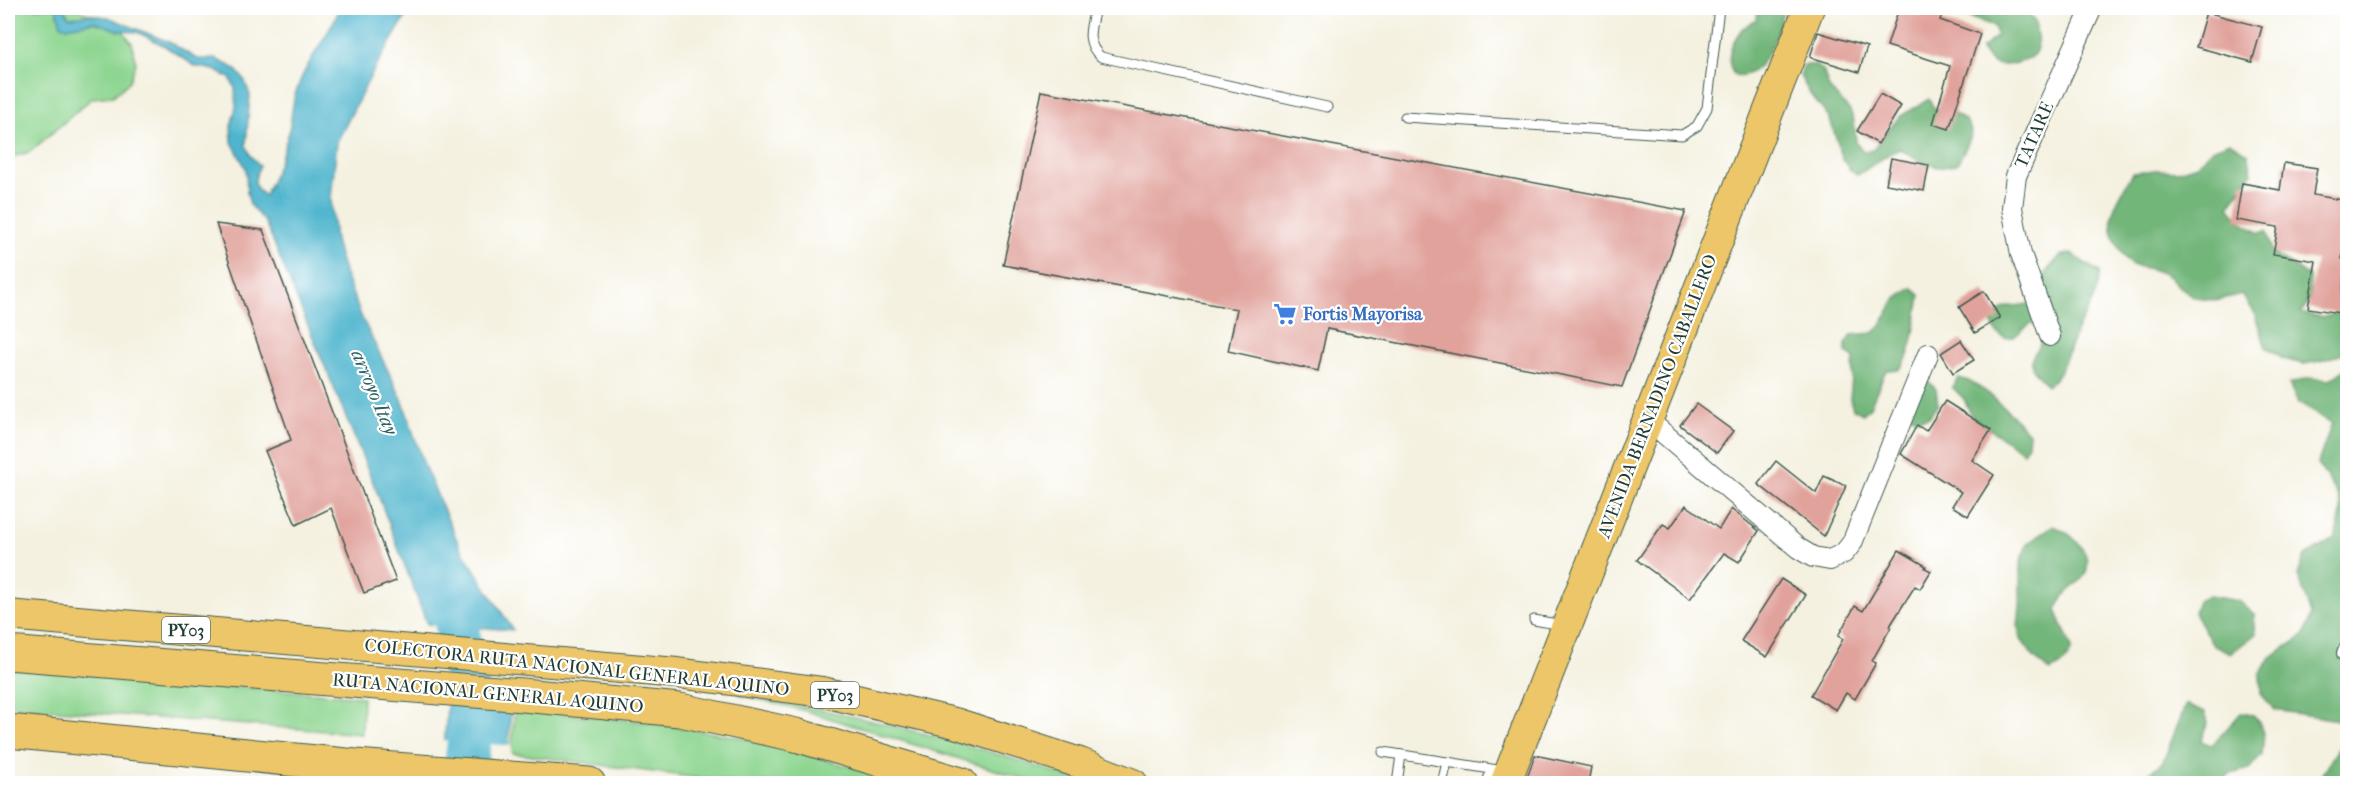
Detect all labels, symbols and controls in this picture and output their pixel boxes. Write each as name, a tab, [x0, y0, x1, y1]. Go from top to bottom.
street label: TATARE	[2011, 99, 2058, 172]
street label: AVENIDA BERNADINO CABALLERO	[1593, 251, 1721, 542]
supermarket icon: Fortis Mayorisa	[1272, 301, 1298, 327]
place label: Fortis Mayorisa	[1302, 304, 1423, 325]
water label: arroyo Itay	[346, 346, 403, 439]
road number: PY03	[162, 617, 210, 643]
street label: COLECTORA RUTA NACIONAL GENERAL AQUINO	[364, 634, 790, 700]
street label: RUTA NACIONAL GENERAL AQUINO	[332, 669, 644, 717]
road number: PY03	[811, 682, 859, 708]

